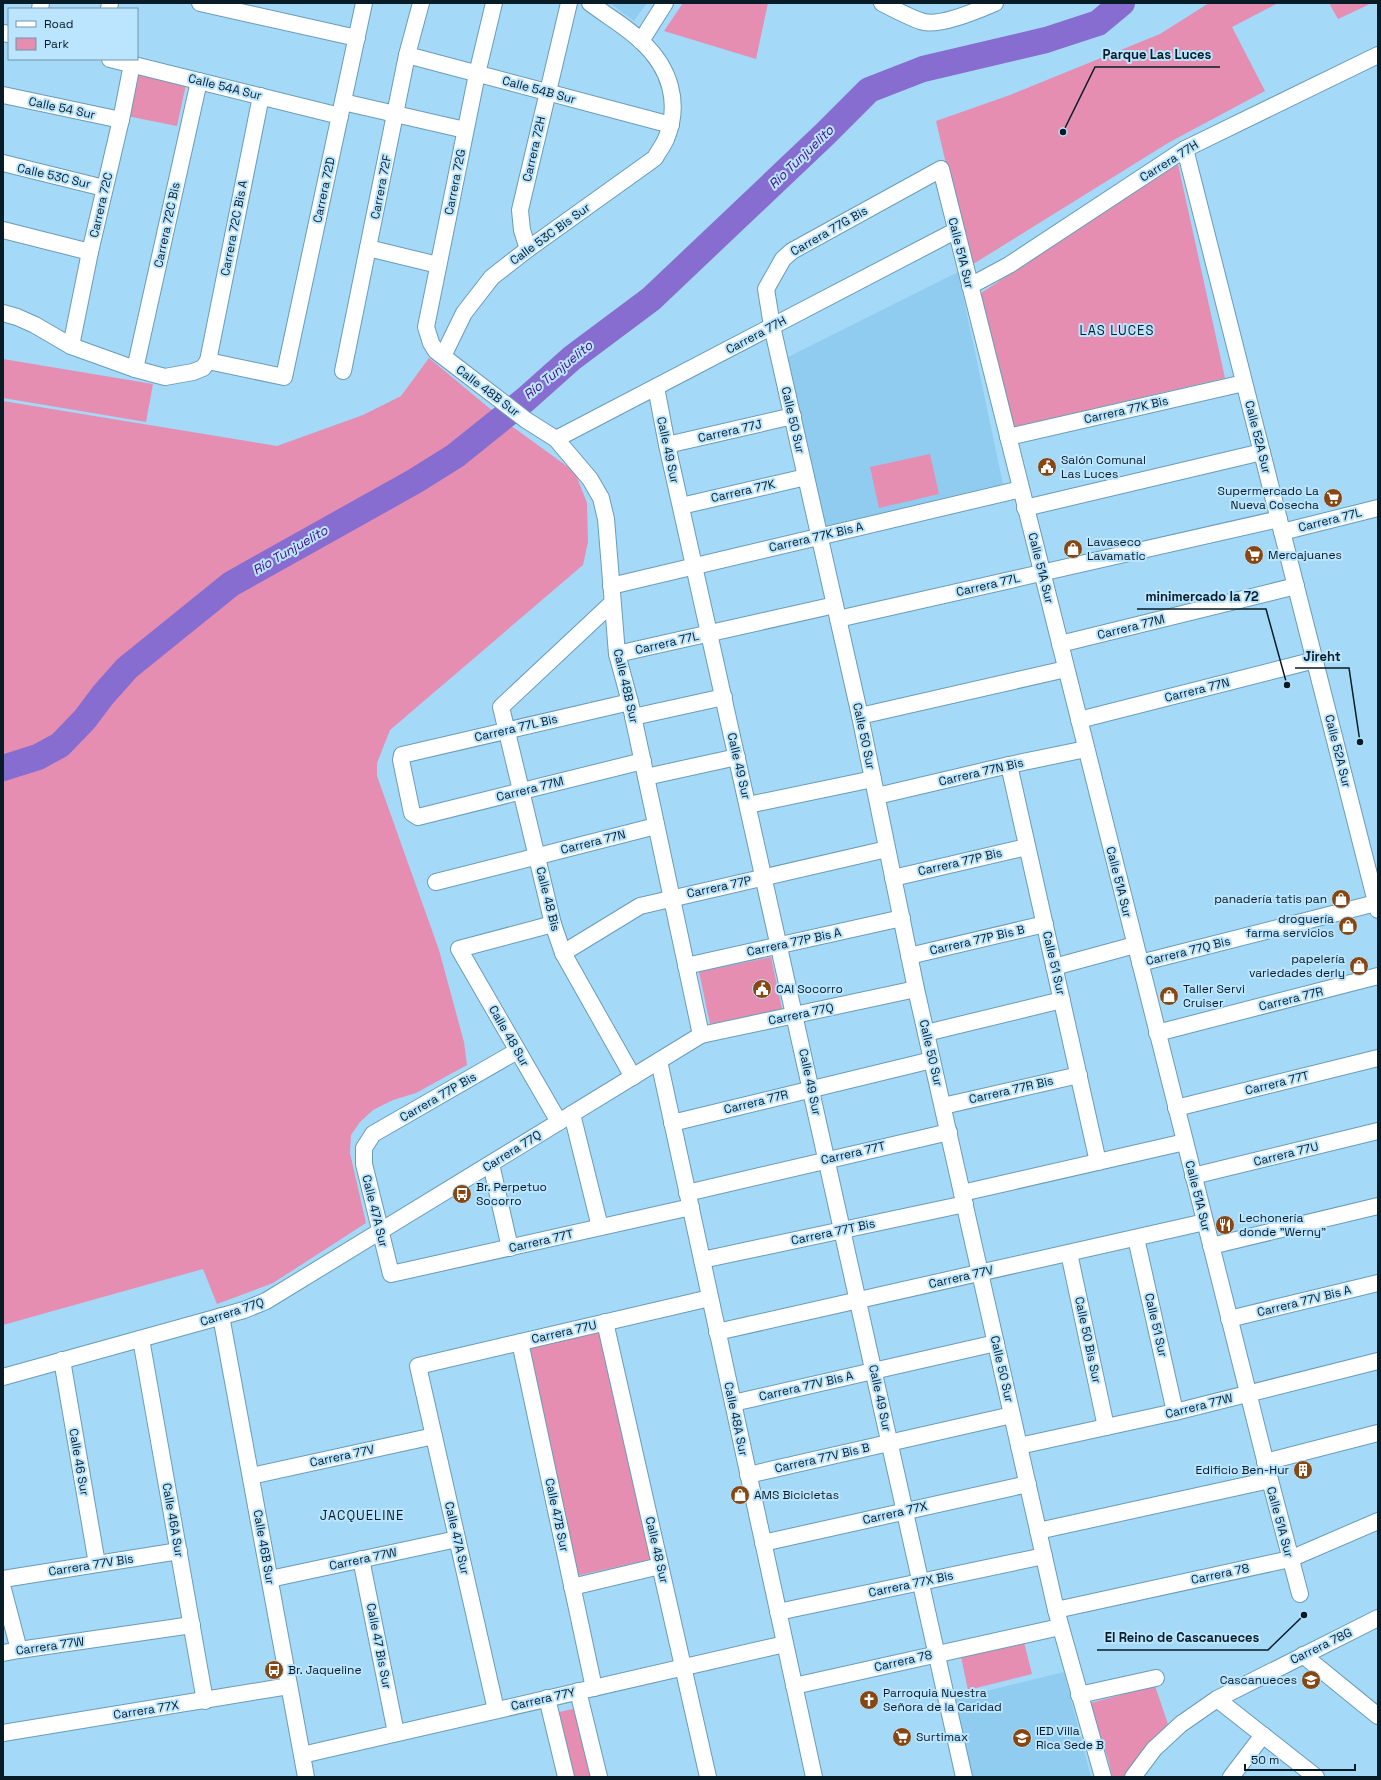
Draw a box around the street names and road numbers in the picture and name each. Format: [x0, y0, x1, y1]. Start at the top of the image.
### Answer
street label: Calle 54A Sur [187, 70, 264, 104]
street label: Calle 54B Sur [500, 72, 578, 108]
street label: Calle 54 Sur [27, 93, 97, 123]
street label: Carrera 72H [519, 115, 549, 183]
street label: Carrera 77H [1137, 137, 1201, 185]
street label: Carrera 72G [441, 148, 469, 216]
street label: Carrera 72F [367, 153, 395, 221]
street label: Carrera 72D [309, 156, 339, 224]
street label: Calle 53C Sur [16, 160, 93, 192]
street label: Carrera 72C [86, 171, 116, 239]
street label: Carrera 72C Bis A [217, 178, 251, 277]
street label: Carrera 72C Bis [150, 181, 184, 269]
street label: Calle 53C Bis Sur [507, 199, 594, 269]
street label: Carrera 77G Bis [788, 202, 870, 260]
street label: Calle 51A Sur [944, 216, 978, 291]
street label: Carrera 77H [723, 312, 789, 358]
street label: Calle 48B Sur [453, 362, 523, 421]
street label: Calle 50 Sur [778, 385, 809, 455]
street label: Carrera 77K Bis [1082, 393, 1170, 427]
street label: Calle 52A Sur [1241, 399, 1275, 476]
street label: Calle 49 Sur [653, 415, 683, 485]
street label: Carrera 77J [696, 416, 764, 446]
street label: Carrera 77K [709, 476, 777, 506]
street label: Carrera 77L [1297, 504, 1364, 536]
street label: Carrera 77K Bis A [767, 518, 865, 556]
street label: Calle 51A Sur [1024, 531, 1058, 606]
street label: Carrera 77L [955, 570, 1022, 600]
street label: Carrera 77M [1096, 611, 1166, 643]
street label: Carrera 77L [634, 628, 701, 658]
street label: Calle 48B Sur [610, 647, 642, 725]
street label: Carrera 77N [1163, 674, 1231, 706]
street label: Calle 50 Sur [849, 701, 879, 771]
street label: Carrera 77L Bis [473, 711, 559, 745]
street label: Calle 52A Sur [1321, 713, 1355, 790]
street label: Calle 49 Sur [724, 731, 755, 801]
street label: Carrera 77N Bis [937, 754, 1025, 790]
street label: Carrera 77M [495, 773, 565, 805]
street label: Carrera 77N [559, 826, 627, 858]
street label: Carrera 77P Bis [916, 845, 1004, 879]
street label: Calle 51A Sur [1102, 845, 1136, 920]
street label: Calle 48 Bis [532, 865, 564, 933]
street label: Carrera 77P [685, 872, 753, 902]
street label: Carrera 77P Bis B [928, 921, 1026, 959]
street label: Carrera 77P Bis A [745, 924, 843, 960]
street label: Calle 51 Sur [1039, 930, 1069, 997]
street label: Carrera 77Q Bis [1144, 933, 1232, 969]
street label: Carrera 77R [1257, 983, 1325, 1015]
street label: Carrera 77Q [767, 999, 835, 1029]
street label: Calle 48 Sur [485, 1003, 533, 1070]
street label: Calle 50 Sur [916, 1018, 947, 1088]
street label: Calle 49 Sur [795, 1047, 825, 1117]
street label: Carrera 77T [1243, 1067, 1311, 1099]
street label: Carrera 77P Bis [397, 1069, 479, 1125]
street label: Carrera 77R Bis [967, 1073, 1055, 1107]
street label: Carrera 77R [722, 1086, 790, 1118]
street label: Carrera 77Q [480, 1127, 544, 1175]
street label: Carrera 77T [819, 1138, 887, 1168]
street label: Carrera 77U [1252, 1138, 1320, 1170]
street label: Calle 51A Sur [1181, 1159, 1215, 1234]
street label: Calle 47A Sur [358, 1173, 392, 1249]
street label: Carrera 77T Bis [790, 1215, 876, 1249]
street label: Carrera 77T [507, 1226, 575, 1256]
street label: Carrera 77V [927, 1262, 995, 1292]
street label: Carrera 77V Bis A [1255, 1281, 1353, 1320]
street label: Calle 51 Sur [1141, 1292, 1171, 1359]
street label: Carrera 77Q [198, 1294, 266, 1330]
street label: Calle 50 Bis Sur [1071, 1295, 1105, 1385]
street label: Carrera 77U [530, 1317, 598, 1347]
street label: Calle 50 Sur [987, 1334, 1018, 1404]
street label: Calle 49 Sur [865, 1363, 895, 1433]
street label: Carrera 77V Bis A [757, 1367, 855, 1405]
street label: Calle 48A Sur [720, 1380, 752, 1458]
street label: Carrera 77W [1164, 1390, 1235, 1422]
street label: Calle 46 Sur [65, 1427, 93, 1497]
street label: Carrera 77V Bis B [773, 1439, 871, 1477]
street label: Carrera 77V [308, 1441, 376, 1471]
street label: Calle 47B Sur [541, 1477, 573, 1554]
street label: Calle 46A Sur [159, 1482, 187, 1559]
street label: Calle 51A Sur [1263, 1485, 1297, 1559]
street label: Carrera 77X [861, 1498, 929, 1528]
street label: Calle 47A Sur [441, 1500, 473, 1576]
street label: Calle 46B Sur [250, 1508, 279, 1586]
street label: Calle 48 Sur [642, 1515, 673, 1585]
street label: Carrera 77W [328, 1544, 399, 1574]
street label: Carrera 77V Bis [47, 1550, 135, 1580]
street label: Carrera 78 [1189, 1560, 1251, 1588]
street label: Carrera 77X Bis [867, 1567, 955, 1601]
street label: Calle 47 Bis Sur [363, 1602, 395, 1691]
street label: Carrera 78G [1287, 1624, 1355, 1668]
street label: Carrera 77W [15, 1633, 86, 1659]
street label: Carrera 78 [872, 1647, 934, 1675]
street label: Carrera 77Y [509, 1684, 577, 1714]
street label: Carrera 77X [112, 1697, 180, 1723]

